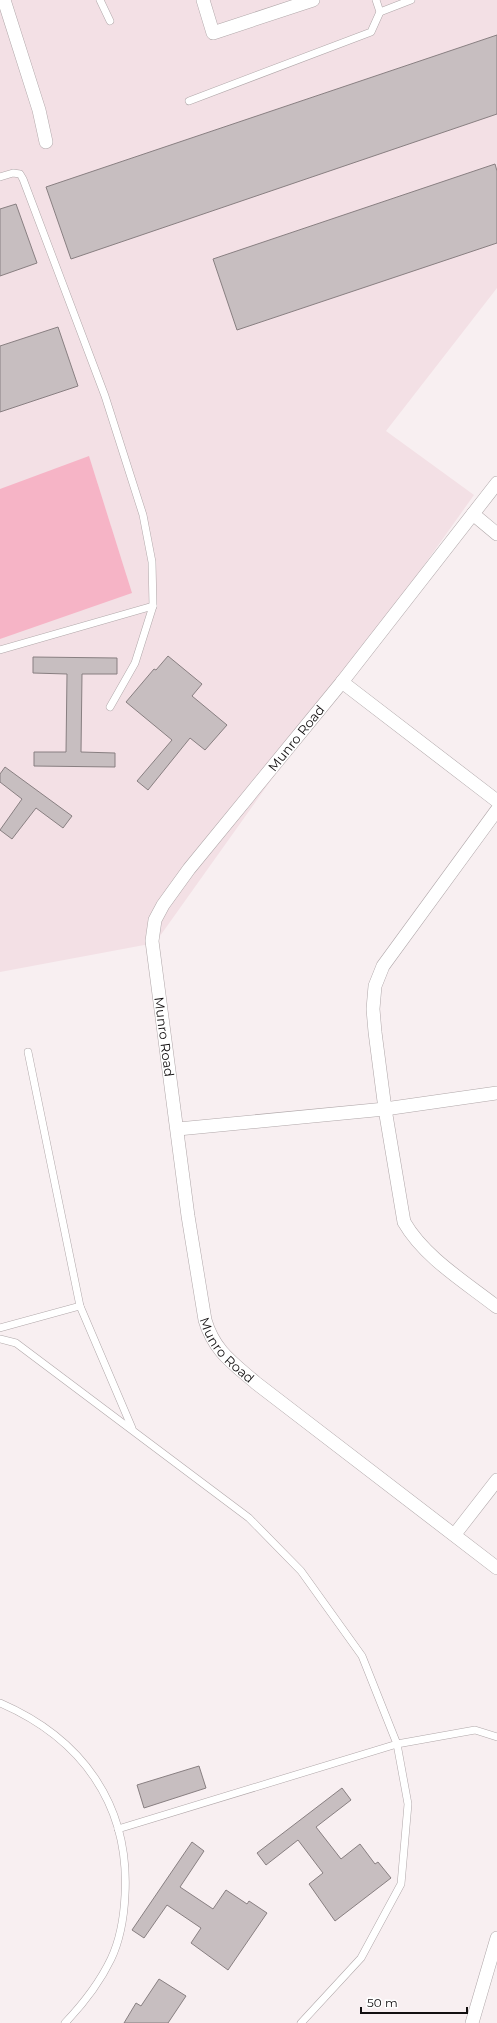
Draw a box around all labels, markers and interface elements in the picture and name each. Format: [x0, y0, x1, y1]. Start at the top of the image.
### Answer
street label: Munro Road [264, 702, 328, 774]
street label: Munro Road [151, 996, 178, 1078]
street label: Munro Road [197, 1315, 258, 1386]
scale bar [361, 1989, 467, 2015]
text: 50 m [367, 1995, 398, 2010]

